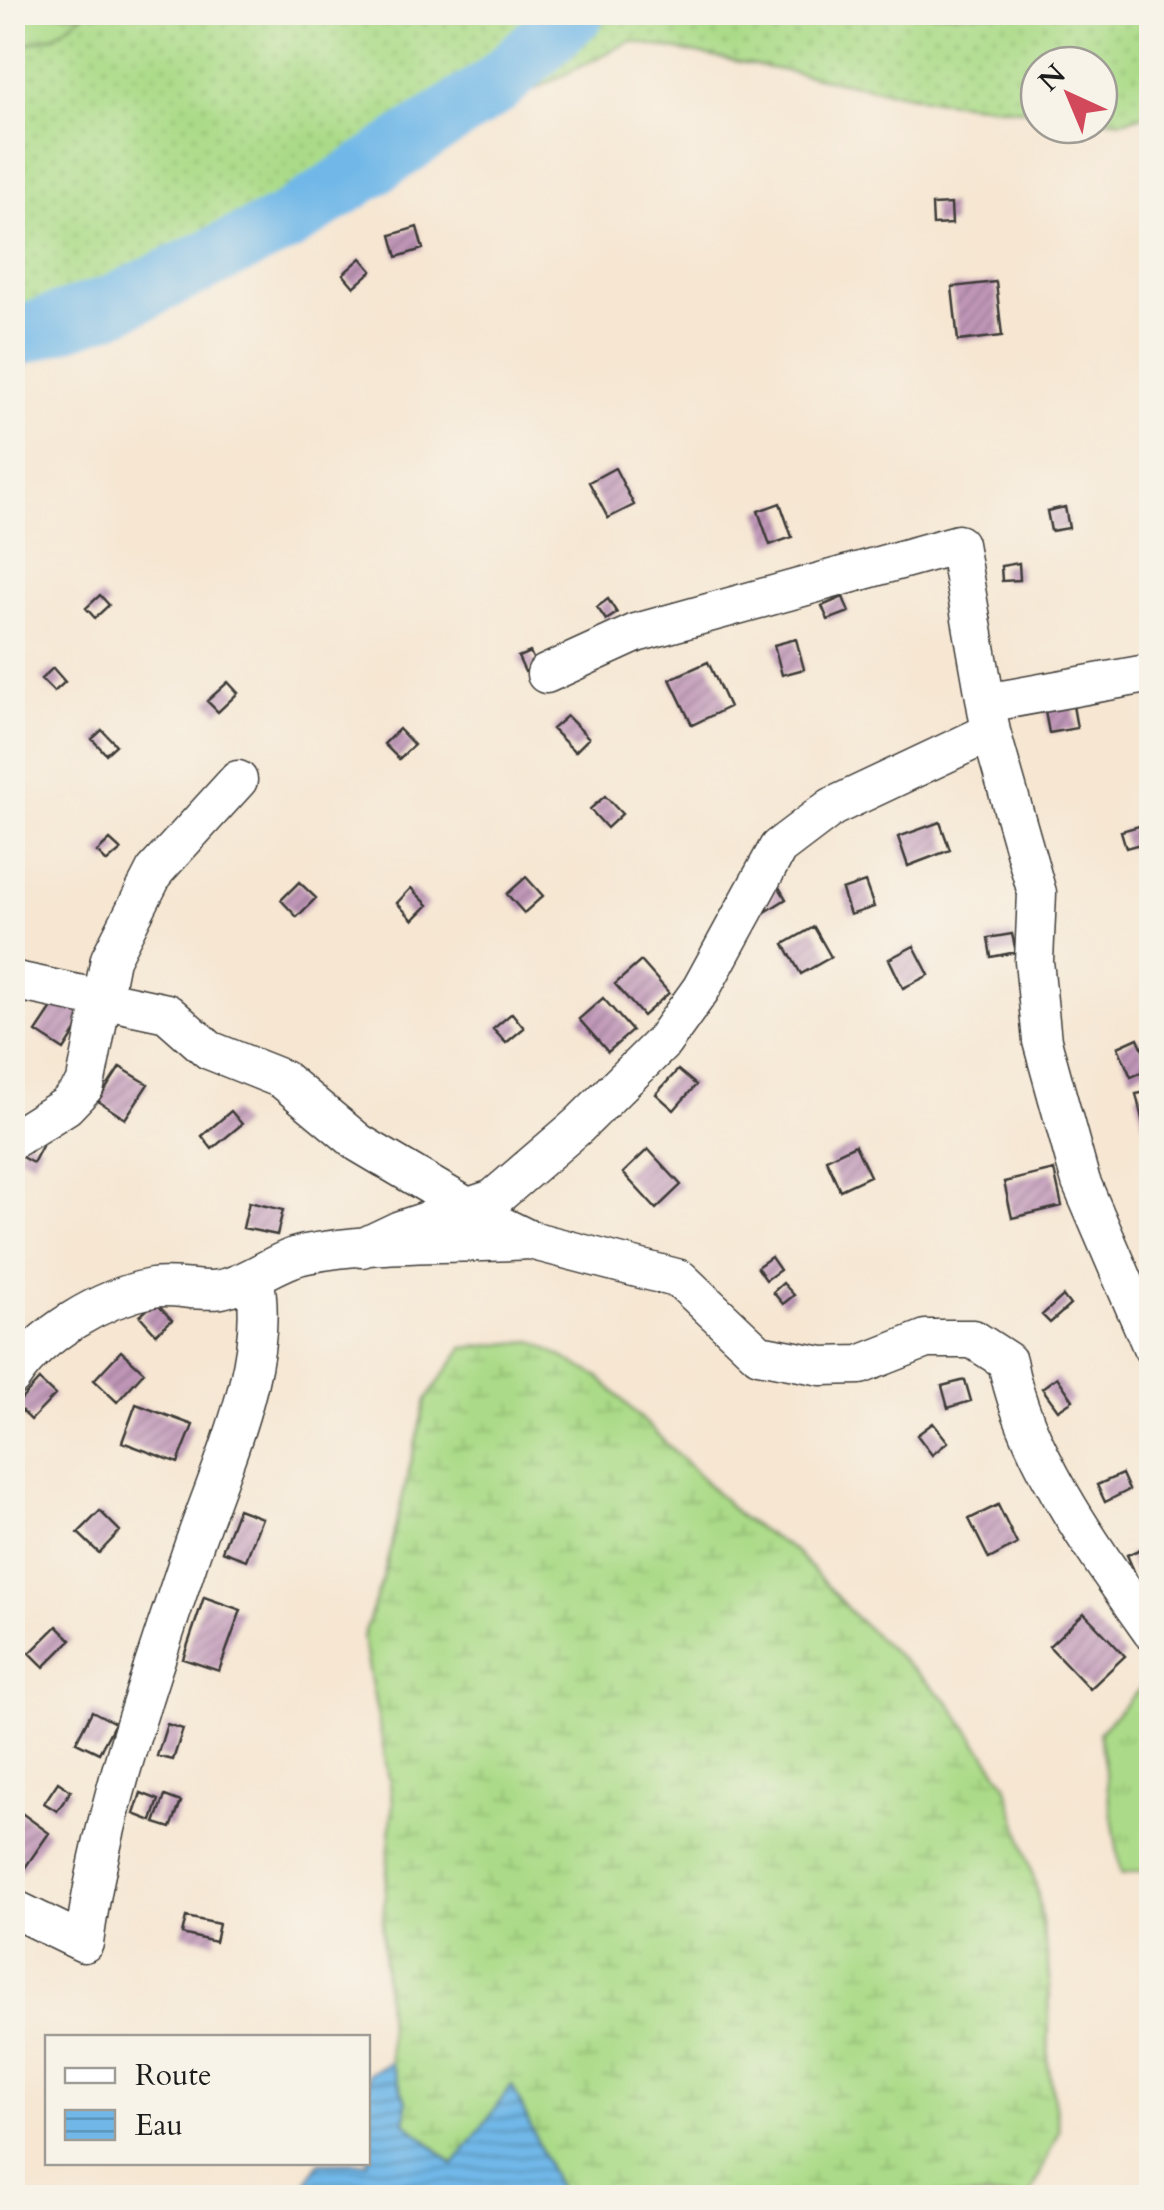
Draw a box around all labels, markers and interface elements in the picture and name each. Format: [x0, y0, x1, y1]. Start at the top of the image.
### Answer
north arrow [1019, 45, 1119, 145]
text: N [1030, 56, 1074, 100]
legend [45, 2035, 370, 2165]
text: Route [135, 2055, 212, 2096]
text: Eau [135, 2105, 183, 2146]

